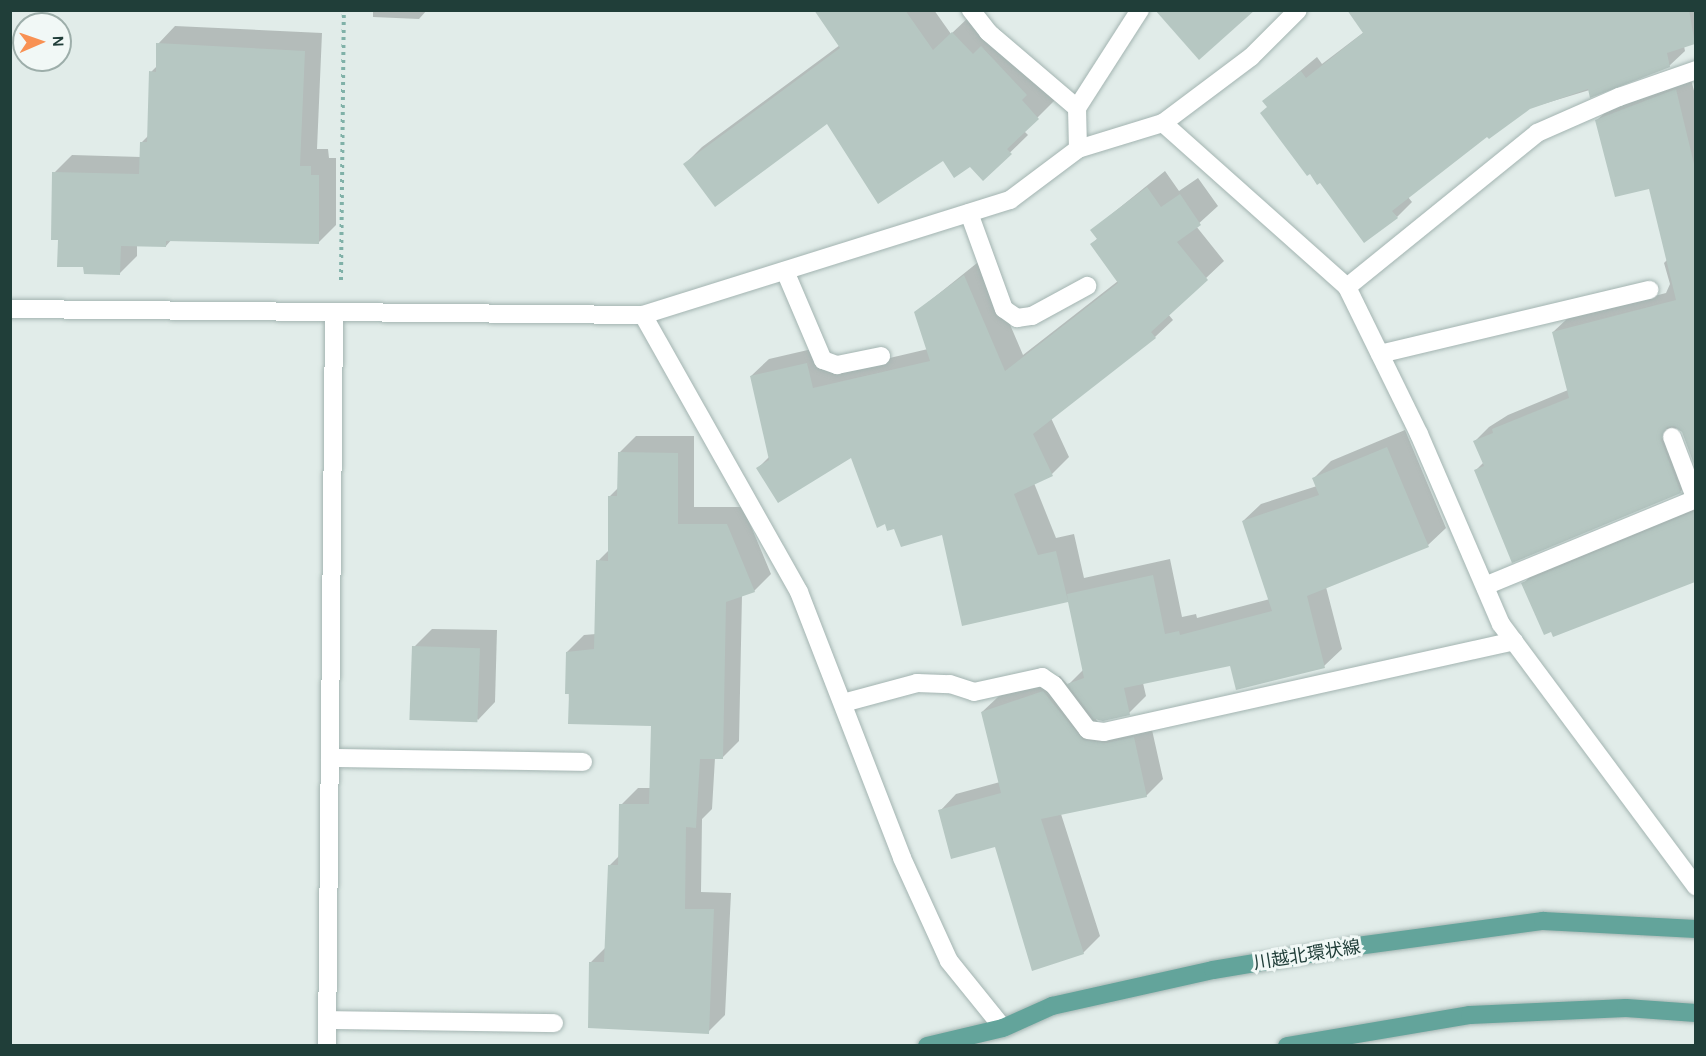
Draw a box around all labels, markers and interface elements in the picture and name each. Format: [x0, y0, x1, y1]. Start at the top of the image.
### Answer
north arrow [12, 12, 72, 72]
text: N [49, 35, 68, 47]
street label: 川越北環状線 [1252, 936, 1362, 974]

